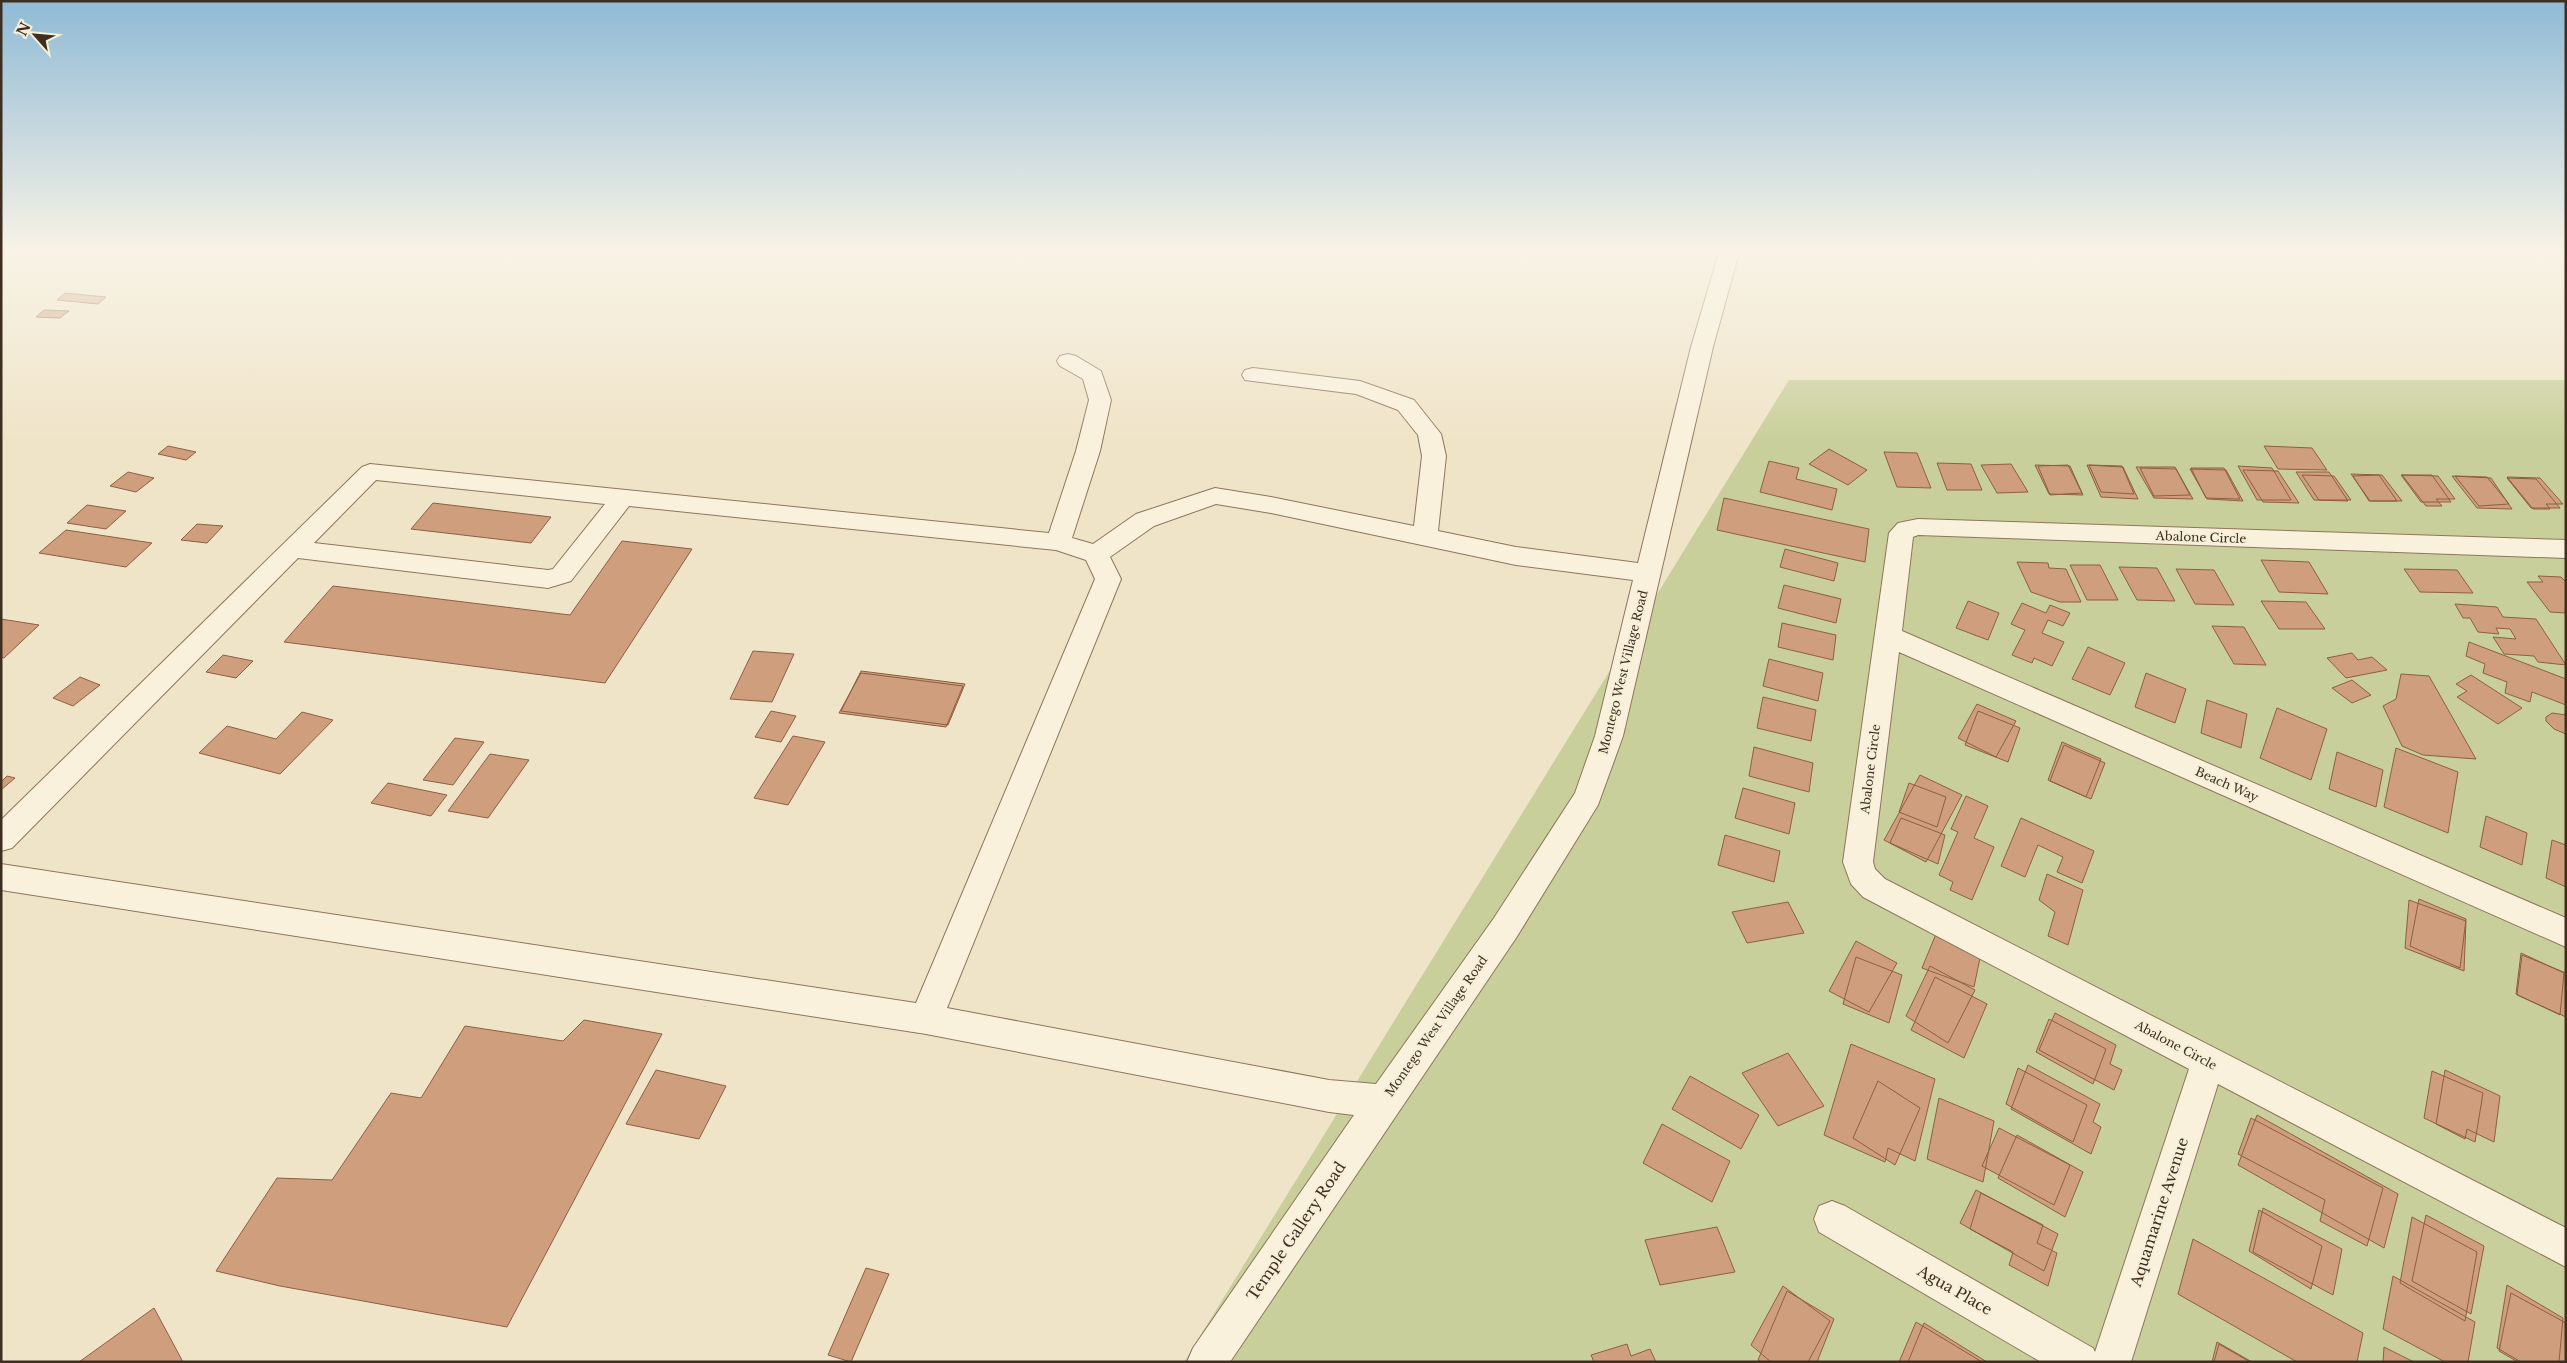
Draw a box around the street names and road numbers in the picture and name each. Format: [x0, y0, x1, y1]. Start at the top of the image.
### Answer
street label: Abalone Circle [2154, 528, 2247, 546]
street label: Montego West Village Road [1595, 588, 1651, 756]
street label: Abalone Circle [1857, 723, 1883, 816]
street label: Beach Way [2193, 763, 2261, 805]
street label: Montego West Village Road [1382, 953, 1490, 1099]
street label: Abalone Circle [2132, 1017, 2220, 1073]
street label: Aquamarine Avenue [2126, 1135, 2192, 1290]
street label: Temple Gallery Road [1242, 1158, 1350, 1304]
street label: Agua Place [1913, 1260, 1996, 1319]

